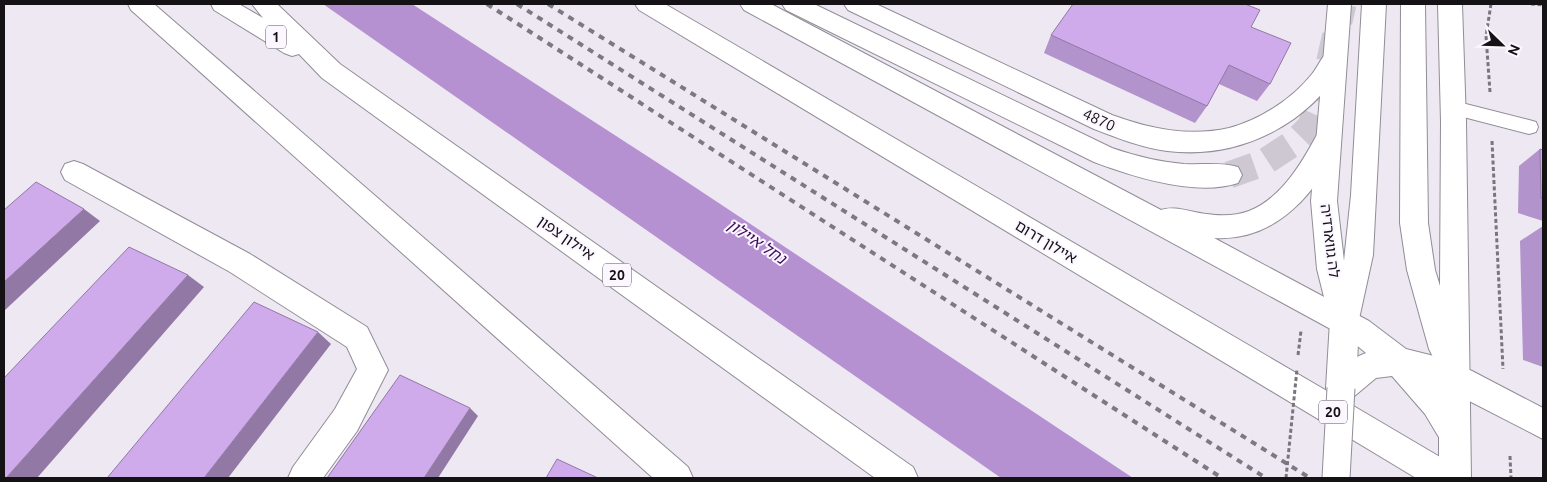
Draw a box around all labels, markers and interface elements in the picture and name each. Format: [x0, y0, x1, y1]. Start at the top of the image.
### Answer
north arrow [1477, 20, 1527, 70]
road number: 1 [266, 26, 286, 48]
text: N [1505, 42, 1523, 58]
street label: 4870 [1080, 105, 1118, 134]
street label: לה גווארדיה [1318, 203, 1343, 279]
street label: איילון צפון [535, 212, 598, 263]
water label: נחל איילון [724, 215, 790, 268]
street label: איילון דרום [1012, 217, 1080, 267]
road number: 20 [603, 264, 631, 286]
road number: 20 [1319, 401, 1347, 424]

